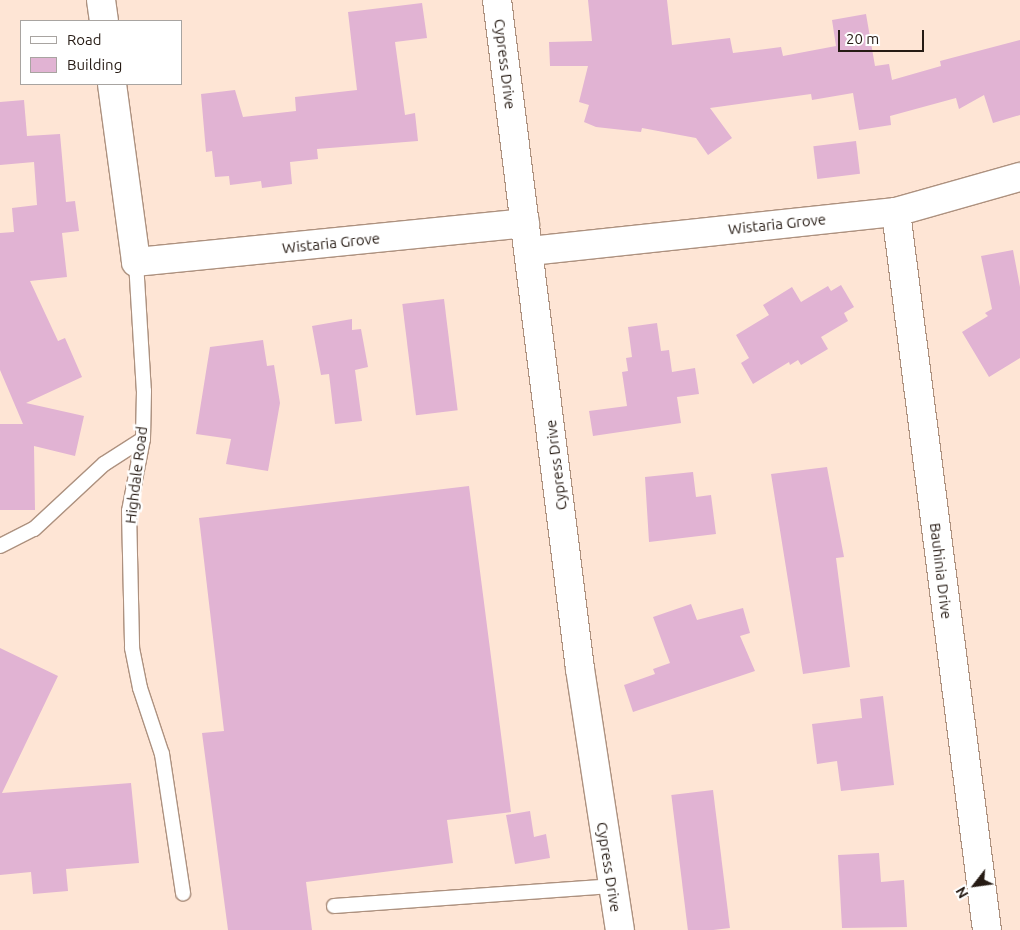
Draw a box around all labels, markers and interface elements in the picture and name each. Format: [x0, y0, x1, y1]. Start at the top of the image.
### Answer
street label: Cypress Drive [491, 18, 519, 110]
legend [20, 20, 182, 85]
scale bar [840, 20, 926, 52]
text: 20 m [846, 30, 879, 47]
text: Road [67, 31, 102, 48]
text: Building [67, 56, 122, 73]
street label: Wistaria Grove [727, 210, 827, 238]
street label: Wistaria Grove [281, 229, 381, 257]
street label: Cypress Drive [542, 419, 570, 511]
street label: Highdale Road [121, 425, 151, 525]
street label: Bauhinia Drive [926, 522, 956, 620]
street label: Cypress Drive [593, 821, 625, 913]
north arrow [950, 860, 1000, 910]
text: N [952, 884, 972, 901]

